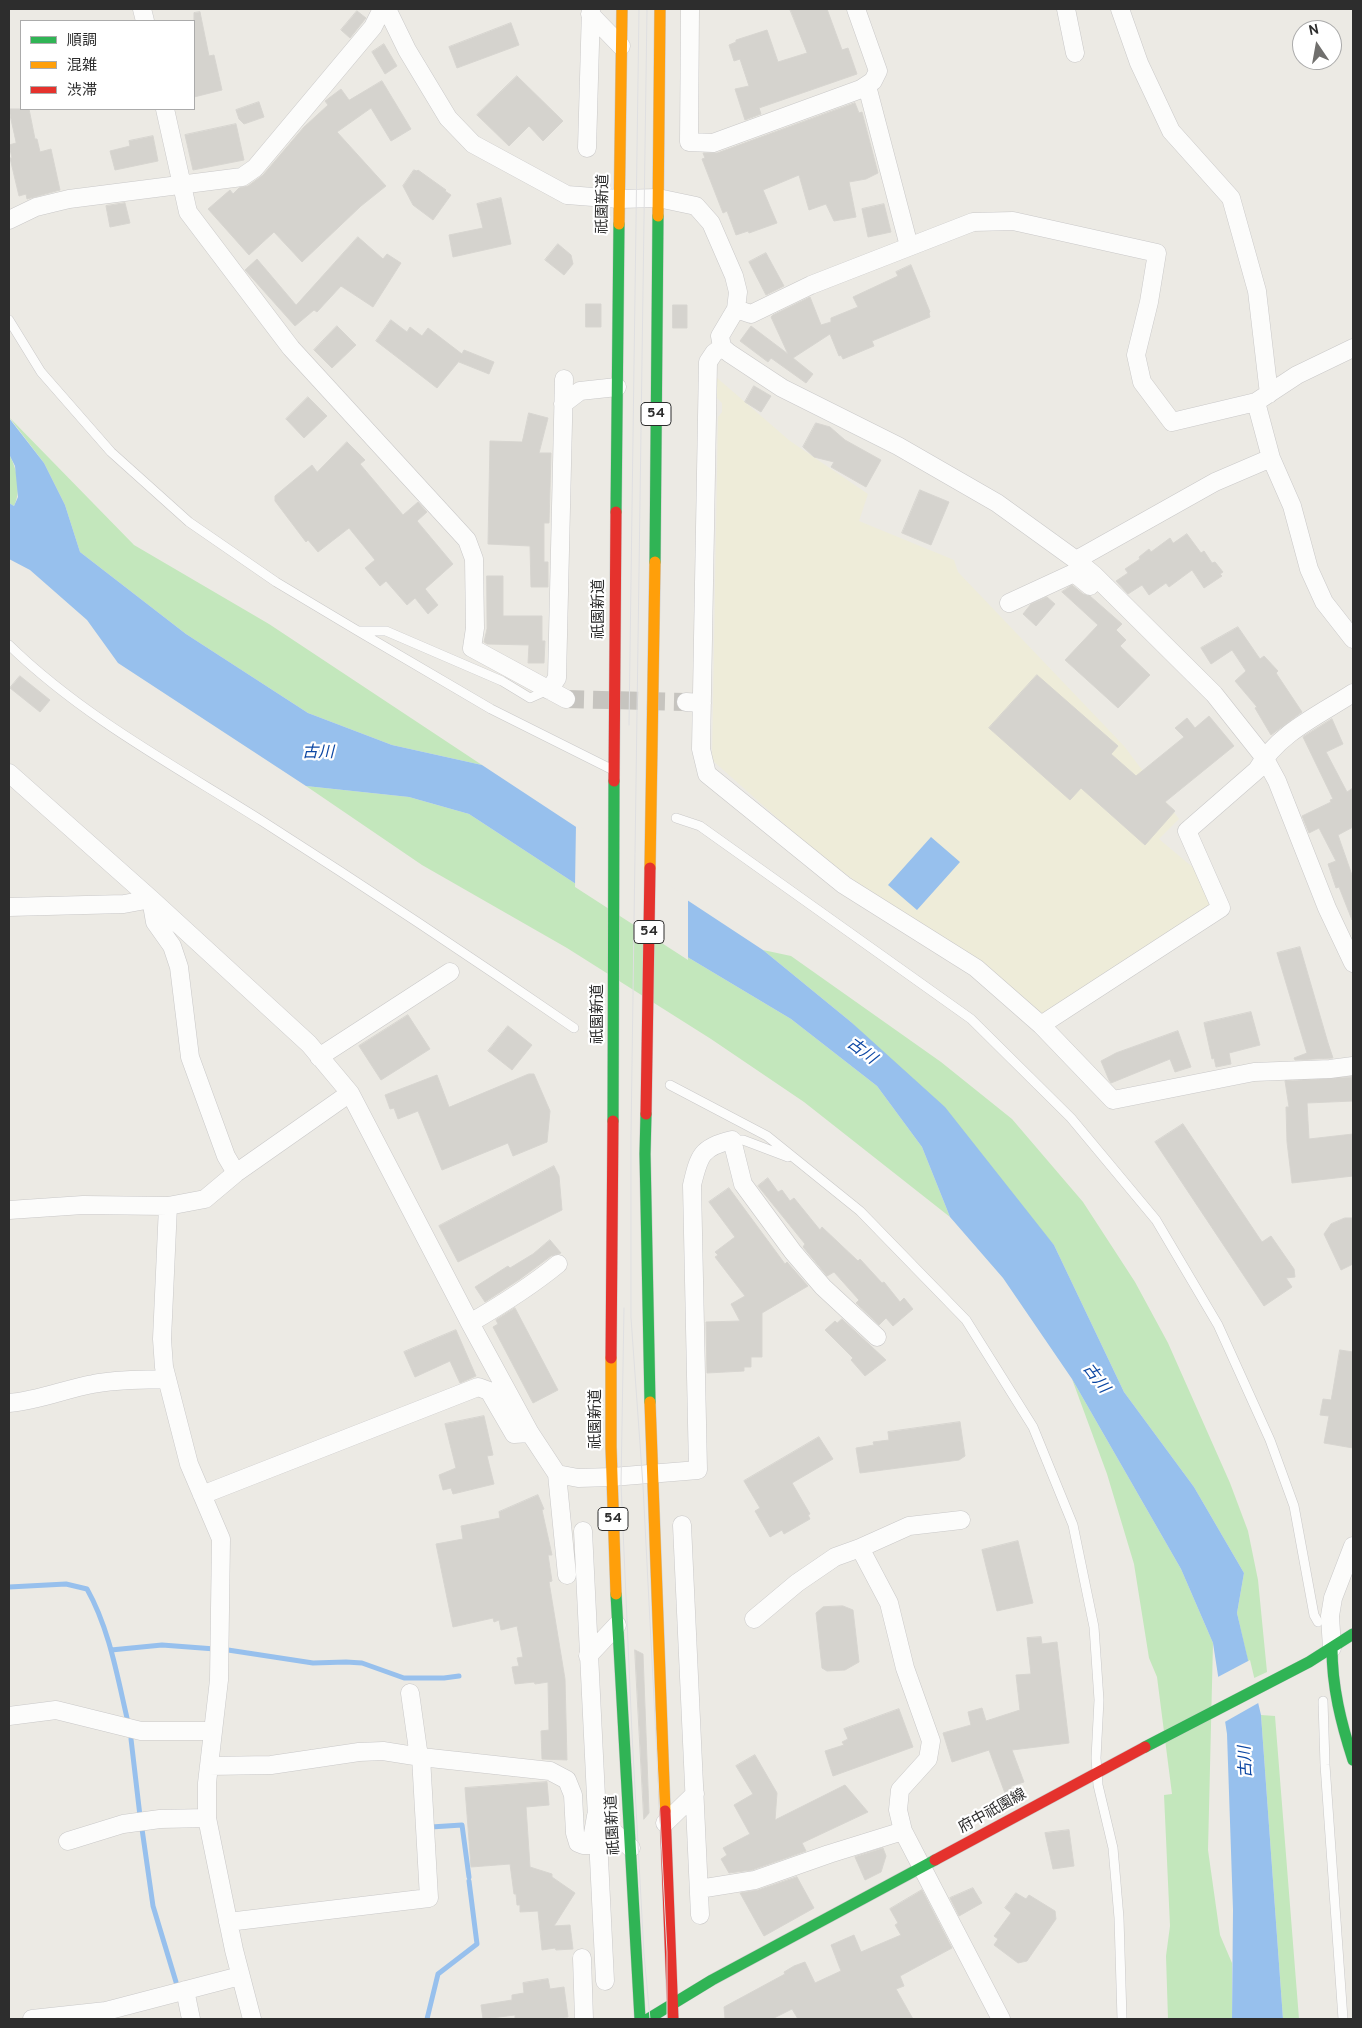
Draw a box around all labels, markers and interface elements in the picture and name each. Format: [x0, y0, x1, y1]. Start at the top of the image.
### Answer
legend [20, 20, 195, 110]
north arrow [1292, 20, 1342, 70]
text: N [1307, 21, 1321, 40]
text: 順調 [67, 32, 97, 51]
text: 混雑 [67, 57, 97, 76]
text: 渋滞 [67, 82, 97, 101]
street label: 祇園新道 [594, 174, 614, 234]
road number: 54 [641, 402, 671, 426]
street label: 祇園新道 [591, 579, 609, 639]
water label: 古川 [302, 744, 334, 764]
road number: 54 [634, 920, 664, 944]
street label: 祇園新道 [590, 984, 608, 1044]
water label: 古川 [842, 1035, 880, 1069]
water label: 古川 [1078, 1360, 1112, 1398]
street label: 祇園新道 [588, 1389, 606, 1449]
road number: 54 [598, 1508, 628, 1530]
water label: 古川 [1237, 1746, 1257, 1778]
street label: 府中祇園線 [956, 1786, 1030, 1838]
street label: 祇園新道 [603, 1795, 625, 1855]

